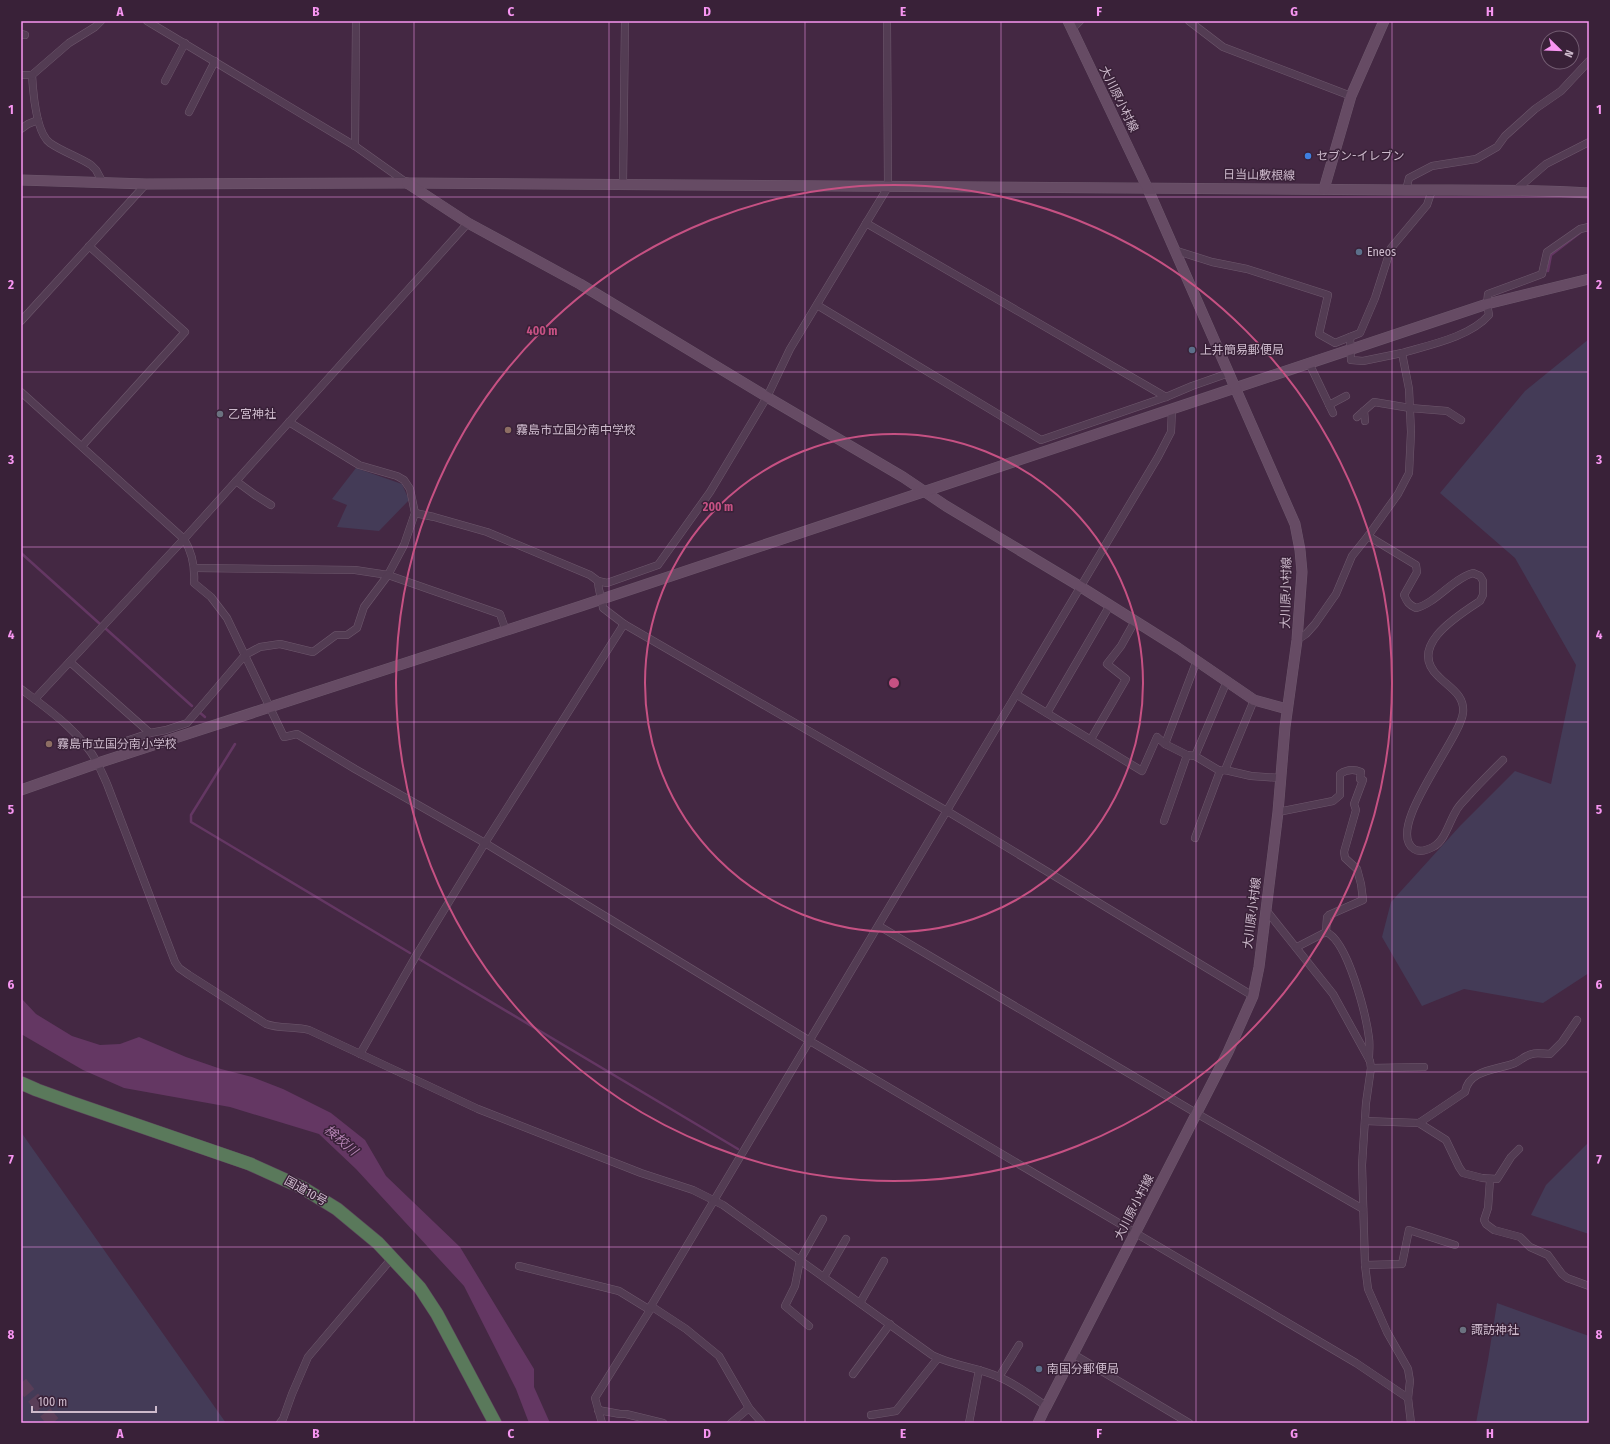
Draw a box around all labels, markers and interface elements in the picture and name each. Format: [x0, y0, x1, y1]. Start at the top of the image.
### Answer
text: A [115, 4, 124, 19]
text: B [312, 4, 320, 19]
text: C [508, 4, 515, 19]
text: D [703, 4, 711, 19]
text: E [900, 4, 906, 19]
text: F [1096, 4, 1102, 19]
text: G [1290, 4, 1298, 19]
text: H [1486, 4, 1494, 19]
north arrow [1540, 30, 1580, 70]
text: N [1561, 48, 1576, 59]
street label: 大川原小村線 [1097, 64, 1141, 134]
text: 1 [8, 102, 14, 117]
text: 1 [1596, 102, 1602, 117]
place label: セブン-イレブン [1316, 149, 1404, 163]
marker: セブン-イレブン [1303, 151, 1313, 161]
street label: 日当山敷根線 [1223, 167, 1295, 183]
place label: Eneos [1367, 245, 1396, 259]
marker: Eneos [1354, 247, 1364, 257]
text: 2 [7, 277, 14, 292]
text: 2 [1595, 277, 1602, 292]
text: 400 m [527, 324, 557, 338]
place label: 上井簡易郵便局 [1200, 343, 1284, 357]
marker: 上井簡易郵便局 [1187, 345, 1197, 355]
place label: 乙宮神社 [228, 407, 276, 421]
marker: 乙宮神社 [215, 409, 225, 419]
place label: 霧島市立国分南中学校 [516, 423, 636, 437]
marker: 霧島市立国分南中学校 [503, 425, 513, 435]
text: 3 [7, 452, 14, 467]
text: 3 [1595, 452, 1602, 467]
text: 200 m [702, 500, 733, 514]
street label: 大川原小村線 [1278, 557, 1294, 629]
text: 4 [8, 627, 15, 642]
text: 4 [1596, 627, 1603, 642]
centre of rings [887, 676, 901, 690]
place label: 霧島市立国分南小学校 [57, 737, 177, 751]
marker: 霧島市立国分南小学校 [44, 739, 54, 749]
text: 5 [8, 802, 14, 817]
text: 5 [1596, 802, 1602, 817]
street label: 大川原小村線 [1241, 876, 1263, 950]
text: 6 [8, 977, 15, 992]
text: 6 [1596, 977, 1603, 992]
water label: 検校川 [321, 1122, 362, 1160]
text: 7 [8, 1152, 14, 1167]
text: 7 [1596, 1152, 1602, 1167]
street label: 大川原小村線 [1111, 1172, 1157, 1242]
street label: 国道10号 [282, 1173, 330, 1209]
place label: 諏訪神社 [1471, 1323, 1519, 1337]
marker: 諏訪神社 [1458, 1325, 1468, 1335]
text: 8 [8, 1327, 15, 1342]
text: 8 [1596, 1327, 1603, 1342]
place label: 南国分郵便局 [1047, 1362, 1119, 1376]
marker: 南国分郵便局 [1034, 1364, 1044, 1374]
scale bar [32, 1388, 156, 1414]
text: 100 m [38, 1395, 67, 1409]
text: A [115, 1426, 124, 1441]
text: B [312, 1426, 320, 1441]
text: C [508, 1426, 515, 1441]
text: D [703, 1426, 711, 1441]
text: E [900, 1426, 906, 1441]
text: F [1096, 1426, 1102, 1441]
text: G [1290, 1426, 1298, 1441]
text: H [1486, 1426, 1494, 1441]

